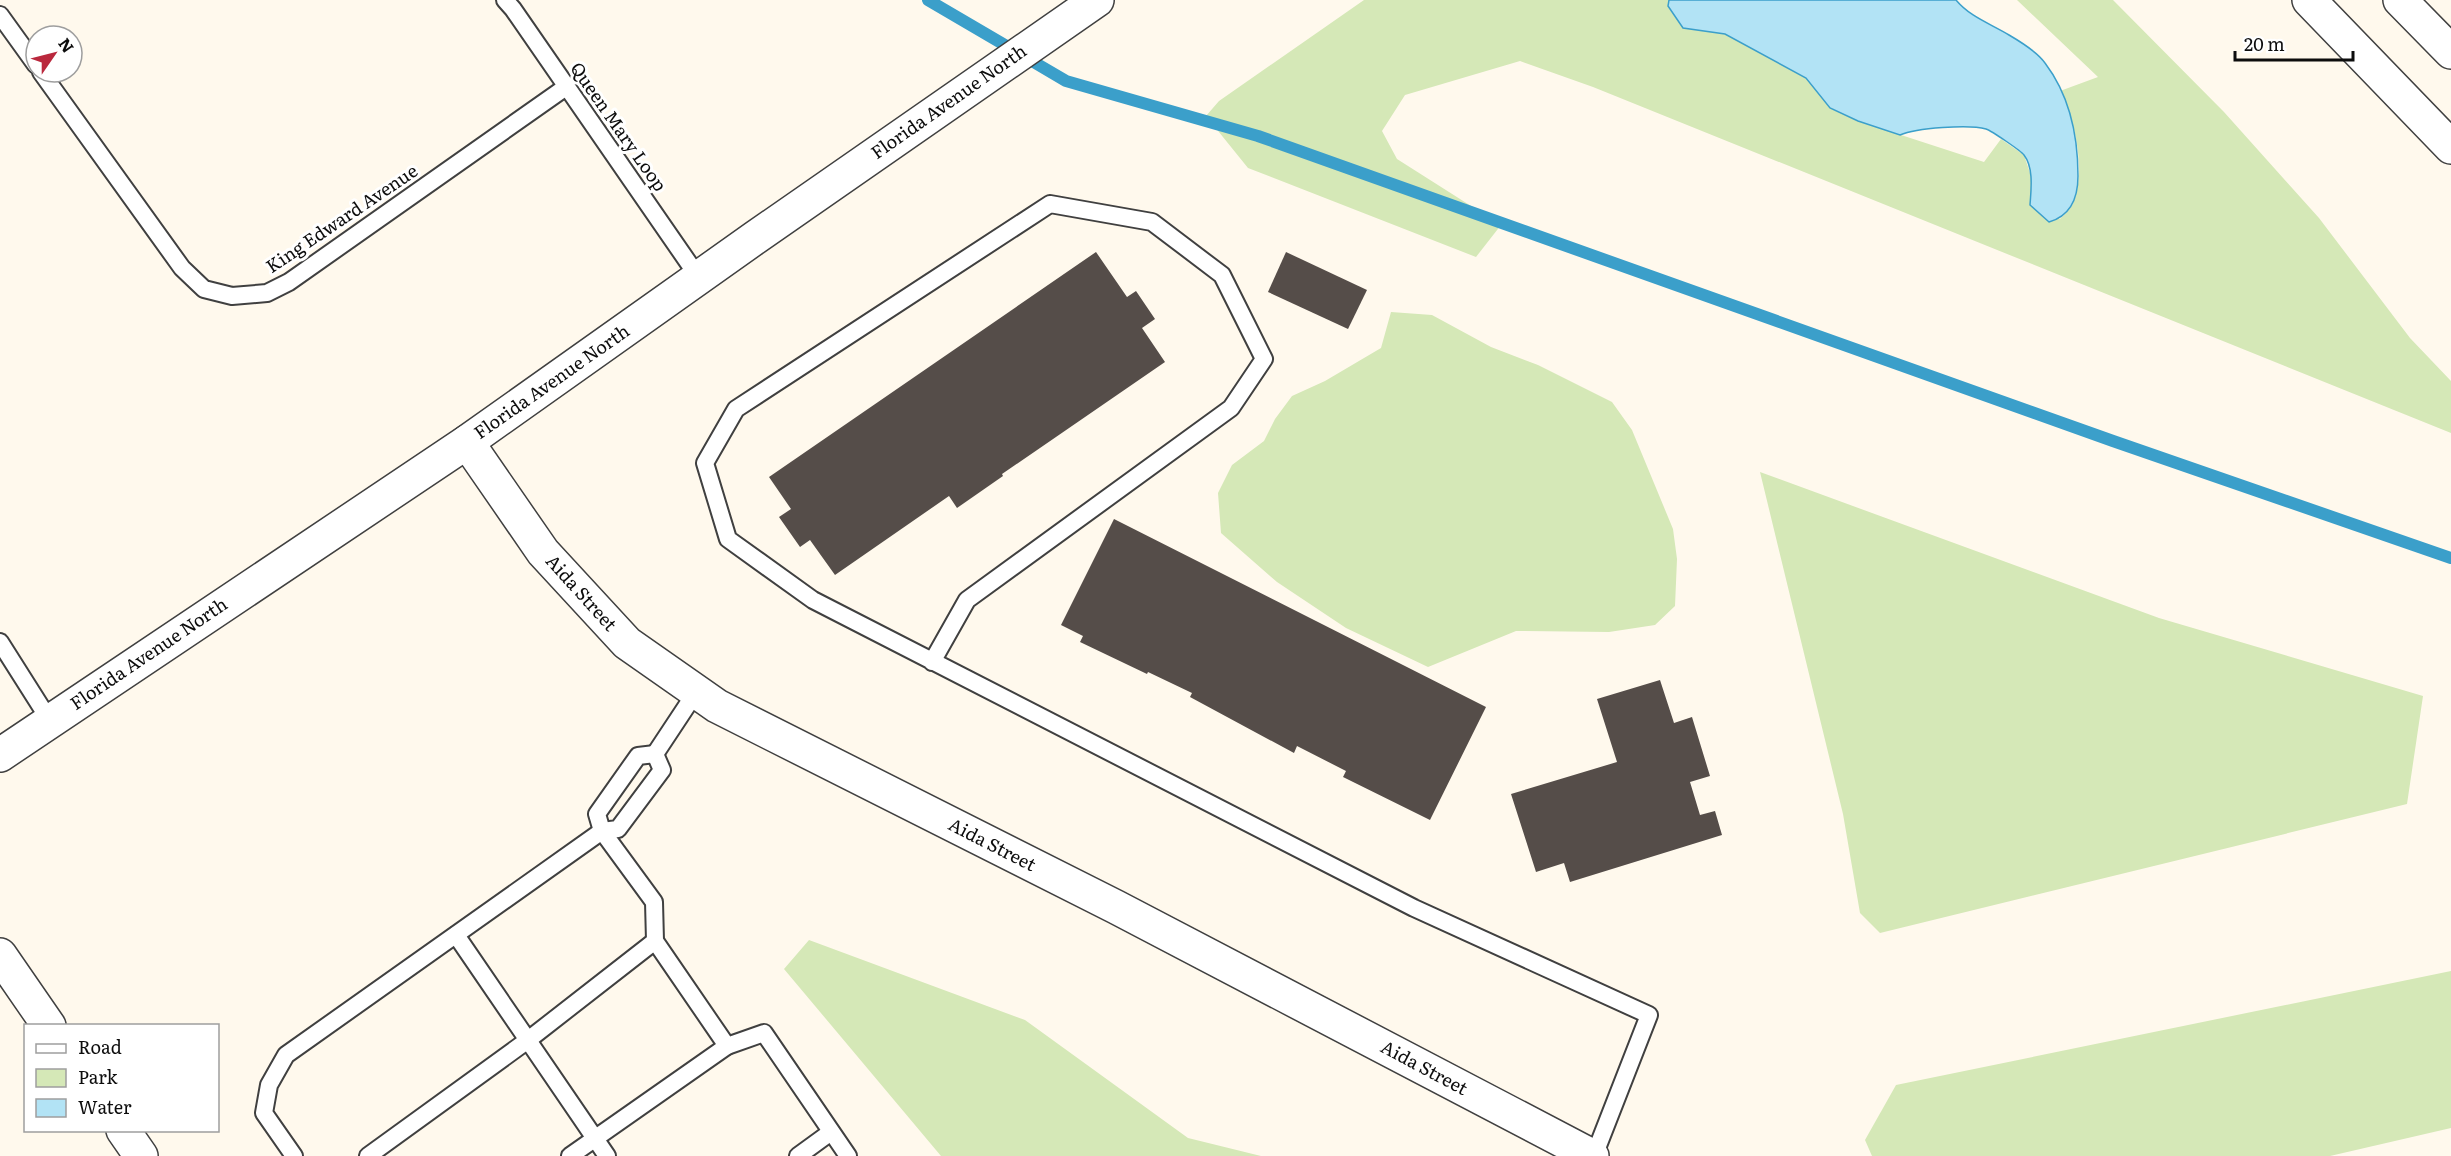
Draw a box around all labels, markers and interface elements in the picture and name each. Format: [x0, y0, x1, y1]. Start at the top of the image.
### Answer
north arrow [24, 24, 84, 84]
scale bar [2235, 24, 2354, 62]
text: 20 m [2244, 30, 2285, 57]
text: N [53, 32, 81, 57]
street label: Florida Avenue North [865, 37, 1032, 165]
street label: Queen Mary Loop [564, 56, 674, 196]
street label: King Edward Avenue [260, 157, 423, 279]
street label: Florida Avenue North [468, 317, 635, 445]
street label: Aida Street [540, 548, 624, 637]
street label: Florida Avenue North [64, 590, 232, 716]
street label: Aida Street [944, 810, 1042, 878]
legend [24, 1024, 219, 1132]
street label: Aida Street [1376, 1032, 1474, 1101]
text: Road [78, 1033, 122, 1060]
text: Park [78, 1063, 119, 1090]
text: Water [78, 1093, 132, 1120]

